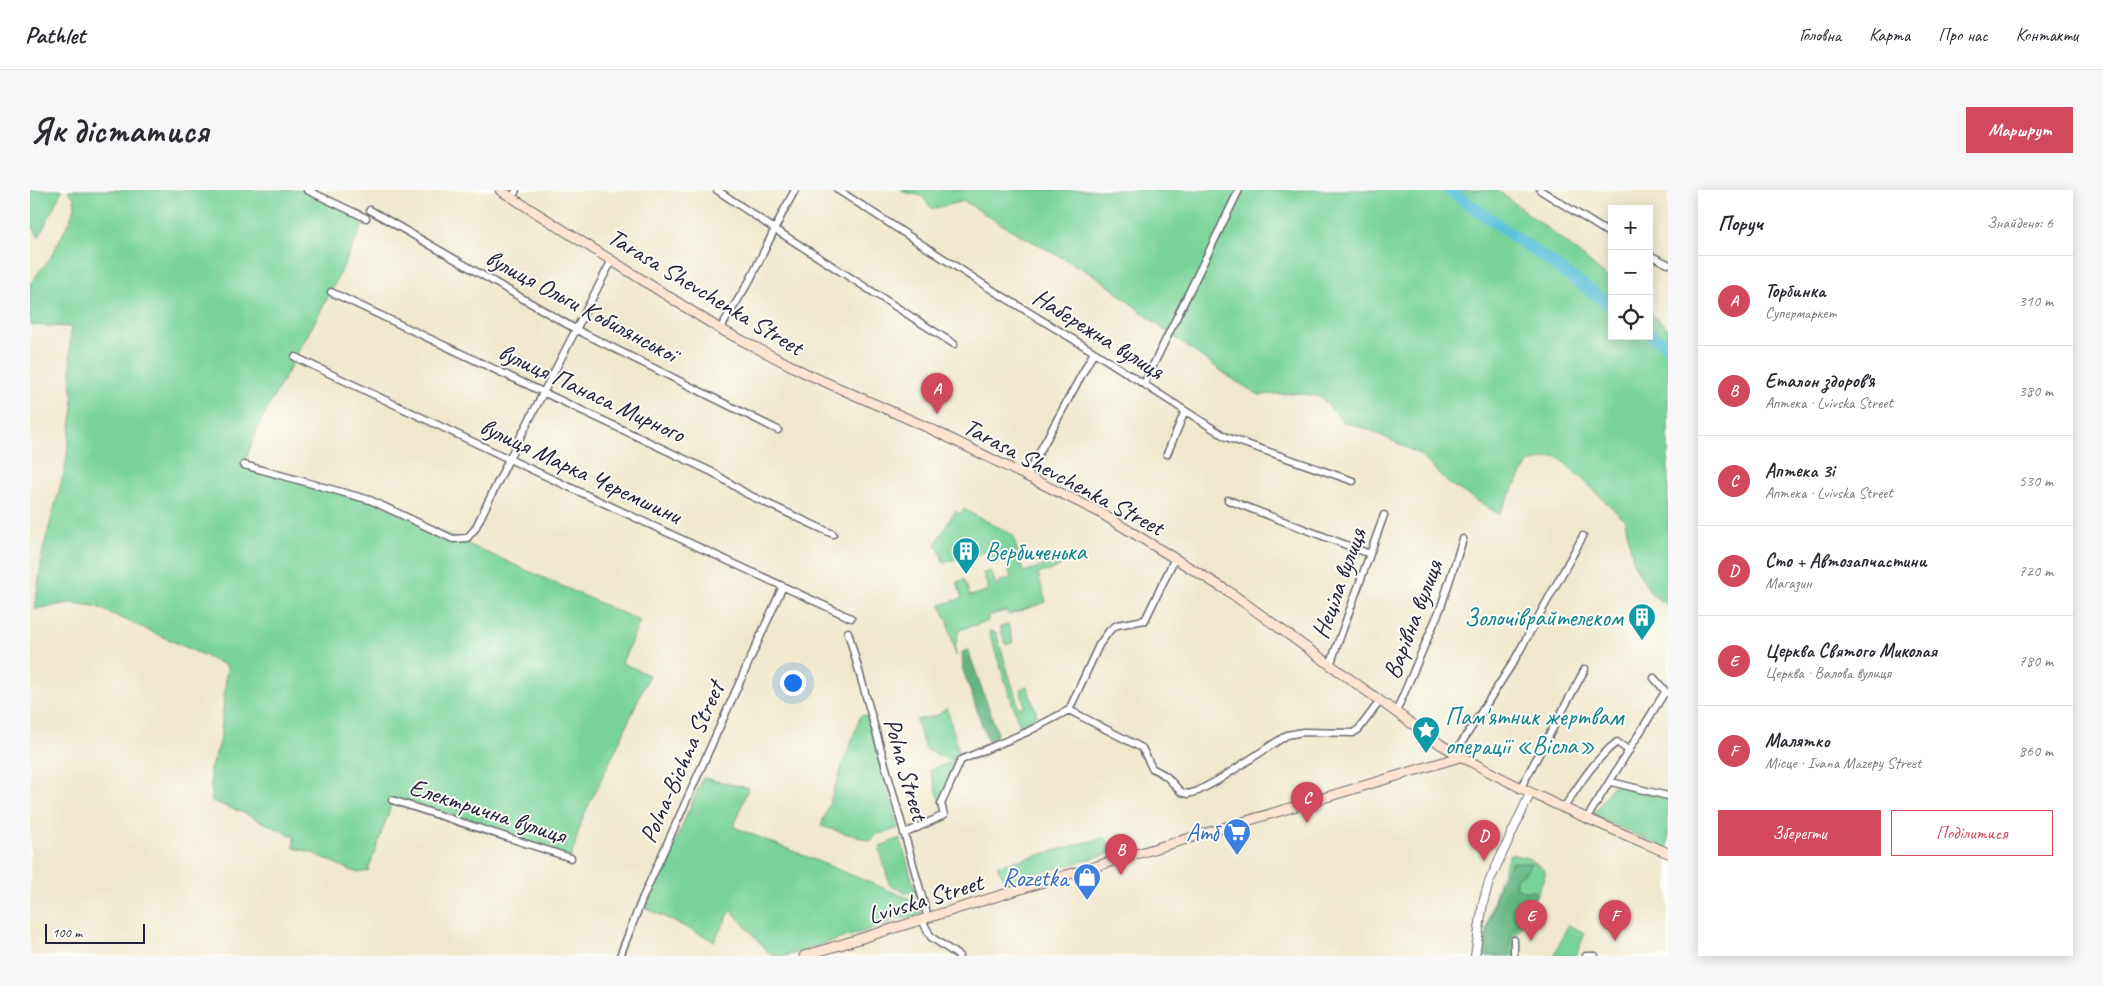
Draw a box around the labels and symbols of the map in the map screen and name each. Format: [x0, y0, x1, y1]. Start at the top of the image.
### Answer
street label: Tarasa Shevchenka Street [602, 221, 812, 364]
street label: вулиця Ольги Кобилянської [480, 242, 687, 372]
street label: Набережна вулиця [1027, 281, 1171, 387]
street label: вулиця Панаса Мирного [493, 336, 691, 451]
pin: A [921, 373, 953, 414]
street label: вулиця Марка Черемшини [475, 410, 688, 532]
street label: Tarasa Shevchenka Street [958, 410, 1172, 545]
street label: Неціла вулиця [1304, 523, 1374, 643]
building icon: Вербиченька [951, 536, 981, 575]
place label: Вербиченька [985, 536, 1089, 568]
street label: Варівна вулиця [1376, 554, 1451, 683]
place label: Золочіврайтелеком [1464, 602, 1624, 634]
building icon: Золочіврайтелеком [1627, 602, 1657, 641]
your location [780, 670, 806, 696]
street label: Polna-Bichna Street [632, 673, 733, 848]
place label: Пам'ятник жертвам операції «Вісла» [1445, 701, 1626, 762]
street label: Polna Street [876, 714, 937, 827]
place icon: Пам'ятник жертвам операції «Вісла» [1411, 715, 1441, 754]
street label: Електрична вулиця [405, 771, 572, 852]
pin: C [1291, 782, 1323, 823]
place label: Атб [1186, 817, 1222, 849]
supermarket icon: Атб [1222, 817, 1252, 856]
pin: D [1468, 820, 1500, 861]
pin: B [1105, 834, 1137, 875]
place label: Rozetka [1002, 862, 1071, 894]
shop icon: Rozetka [1072, 862, 1102, 901]
street label: Lvivska Street [864, 866, 989, 932]
pin: E [1515, 900, 1547, 941]
pin: F [1599, 900, 1631, 941]
scale bar [45, 921, 145, 944]

